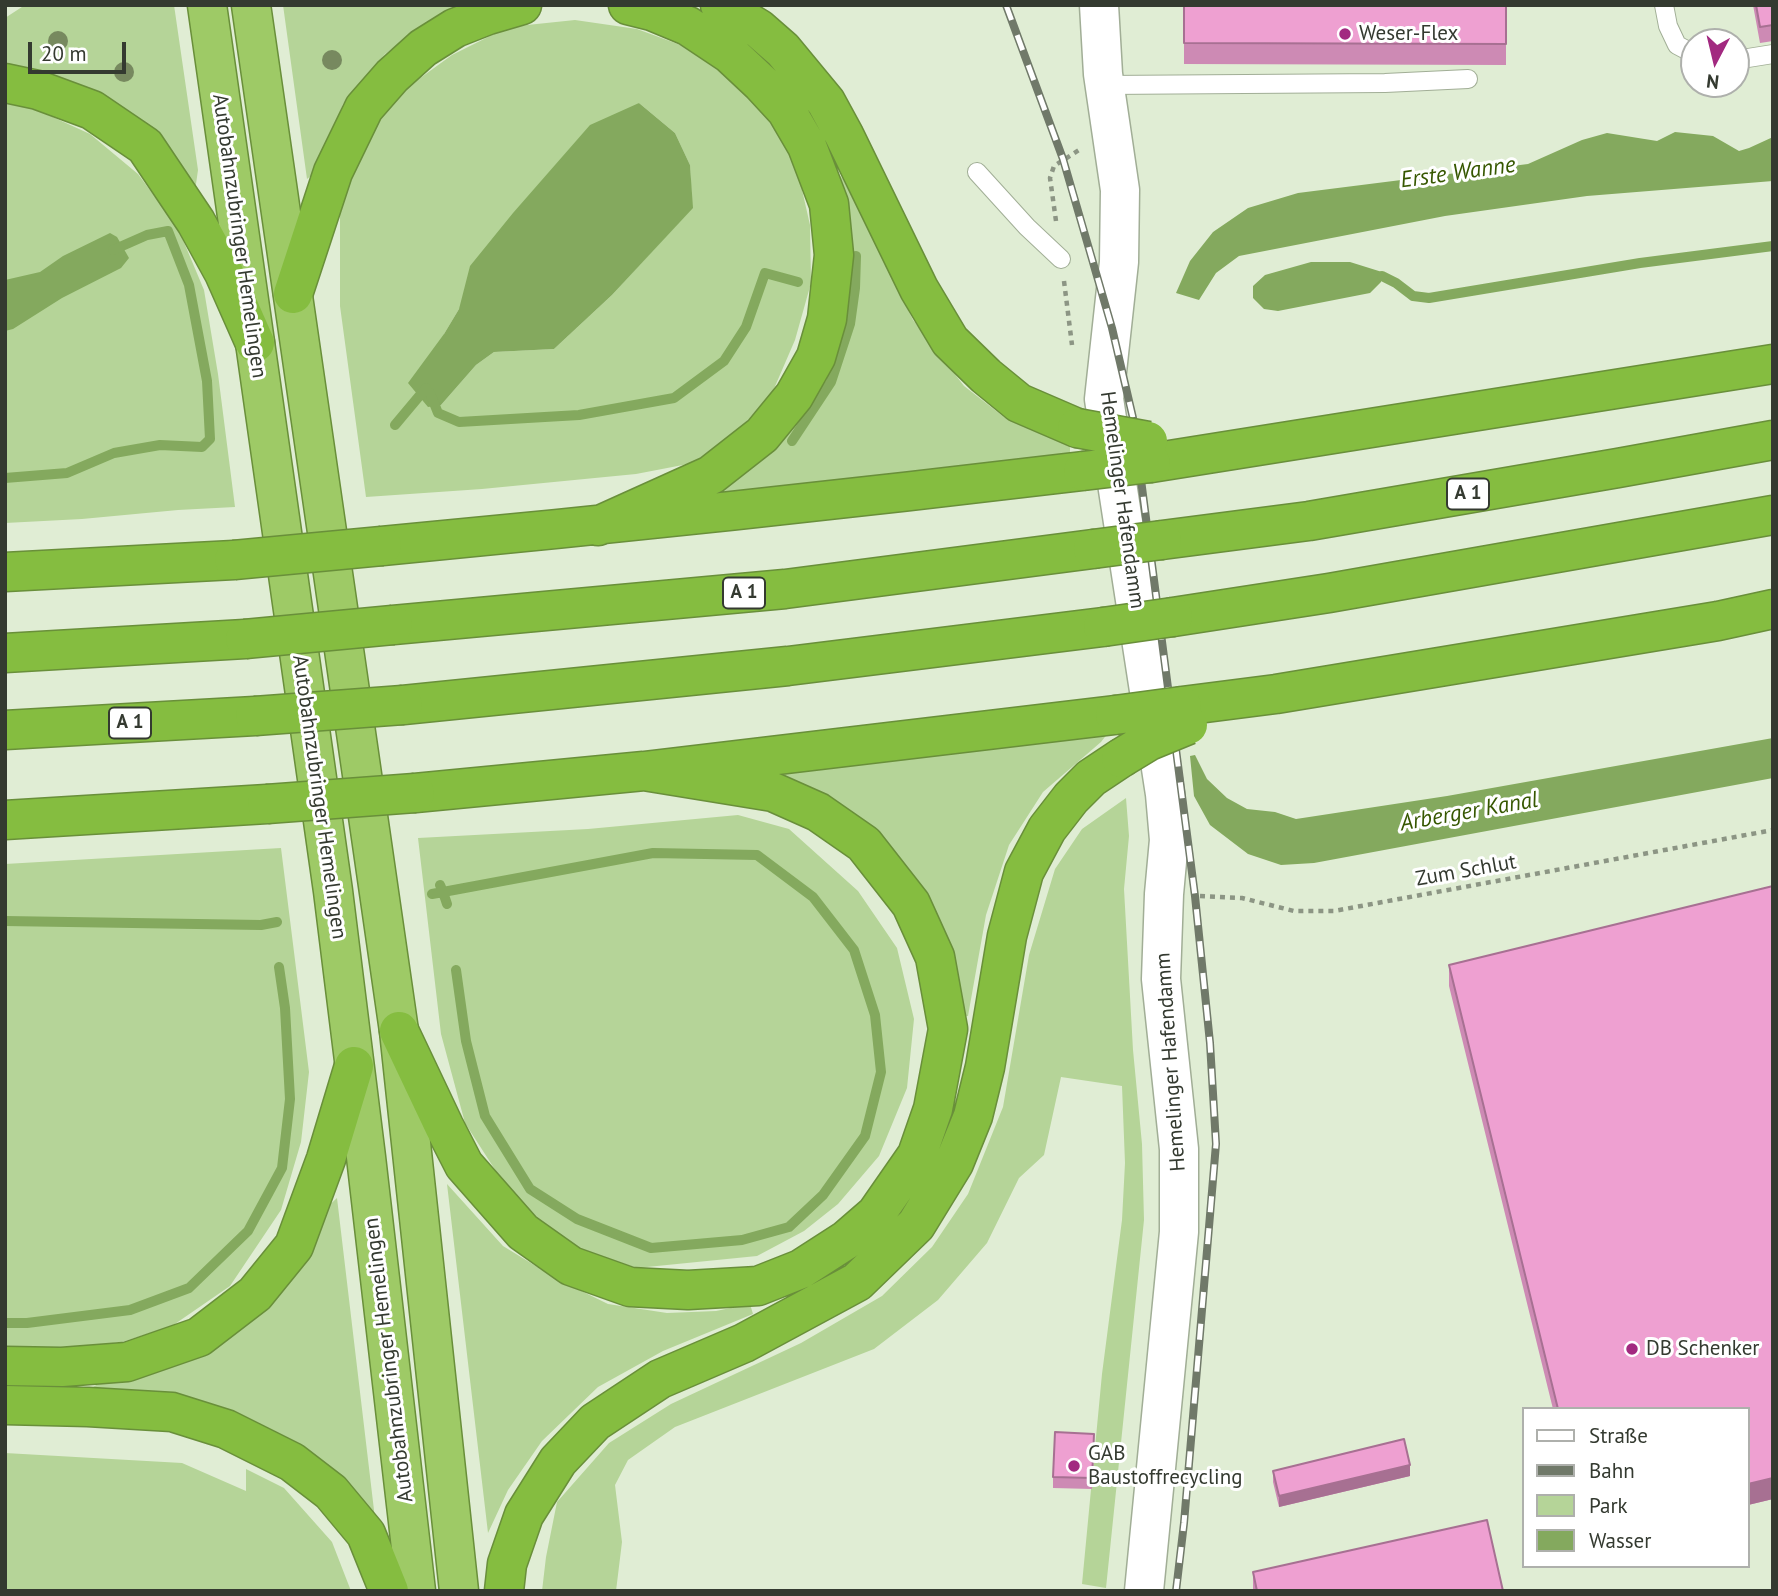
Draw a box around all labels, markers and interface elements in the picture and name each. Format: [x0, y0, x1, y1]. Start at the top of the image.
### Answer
place label: Weser-Flex [1359, 21, 1458, 47]
marker: Weser-Flex [1337, 26, 1353, 42]
scale bar [32, 28, 130, 72]
north arrow [1680, 28, 1750, 98]
text: 20 m [41, 40, 87, 67]
text: N [1705, 69, 1720, 95]
street label: Autobahnzubringer Hemelingen [207, 92, 271, 380]
water label: Erste Wanne [1399, 151, 1517, 195]
street label: Hemelinger Hafendamm [1094, 390, 1150, 610]
road number: A 1 [1447, 478, 1489, 509]
road number: A 1 [723, 578, 765, 608]
street label: Autobahnzubringer Hemelingen [287, 653, 351, 941]
road number: A 1 [109, 708, 151, 738]
water label: Arberger Kanal [1398, 786, 1540, 838]
street label: Zum Schlut [1414, 850, 1518, 892]
street label: Hemelinger Hafendamm [1151, 952, 1191, 1172]
street label: Autobahnzubringer Hemelingen [359, 1216, 419, 1504]
place label: DB Schenker [1646, 1336, 1759, 1362]
marker: DB Schenker [1624, 1341, 1640, 1357]
legend [1522, 1407, 1750, 1568]
text: Straße [1589, 1422, 1648, 1449]
place label: GAB Baustoffrecycling [1088, 1441, 1242, 1491]
text: Bahn [1589, 1457, 1635, 1484]
marker: GAB Baustoffrecycling [1066, 1458, 1082, 1474]
text: Park [1589, 1492, 1628, 1519]
text: Wasser [1589, 1527, 1651, 1554]

